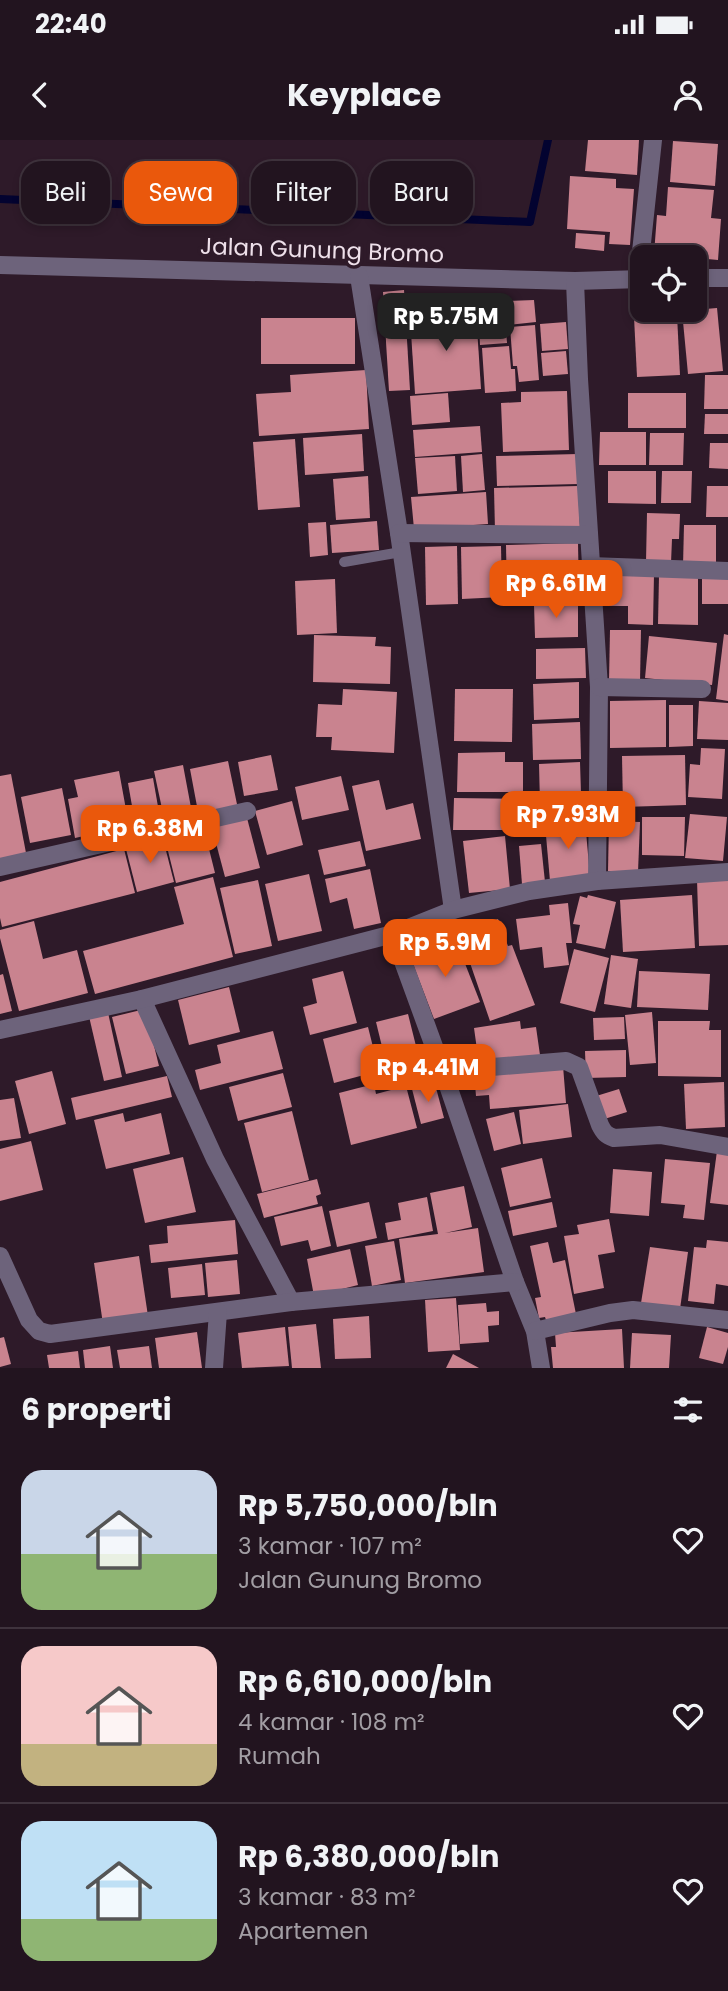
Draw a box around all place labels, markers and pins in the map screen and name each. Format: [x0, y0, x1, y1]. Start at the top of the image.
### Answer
pin: Rp 5.75M [374, 294, 518, 353]
pin: Rp 6.61M [484, 560, 628, 620]
pin: Rp 7.93M [496, 792, 640, 851]
pin: Rp 6.38M [78, 806, 222, 865]
pin: Rp 5.9M [380, 920, 510, 979]
pin: Rp 4.41M [356, 1044, 500, 1104]

